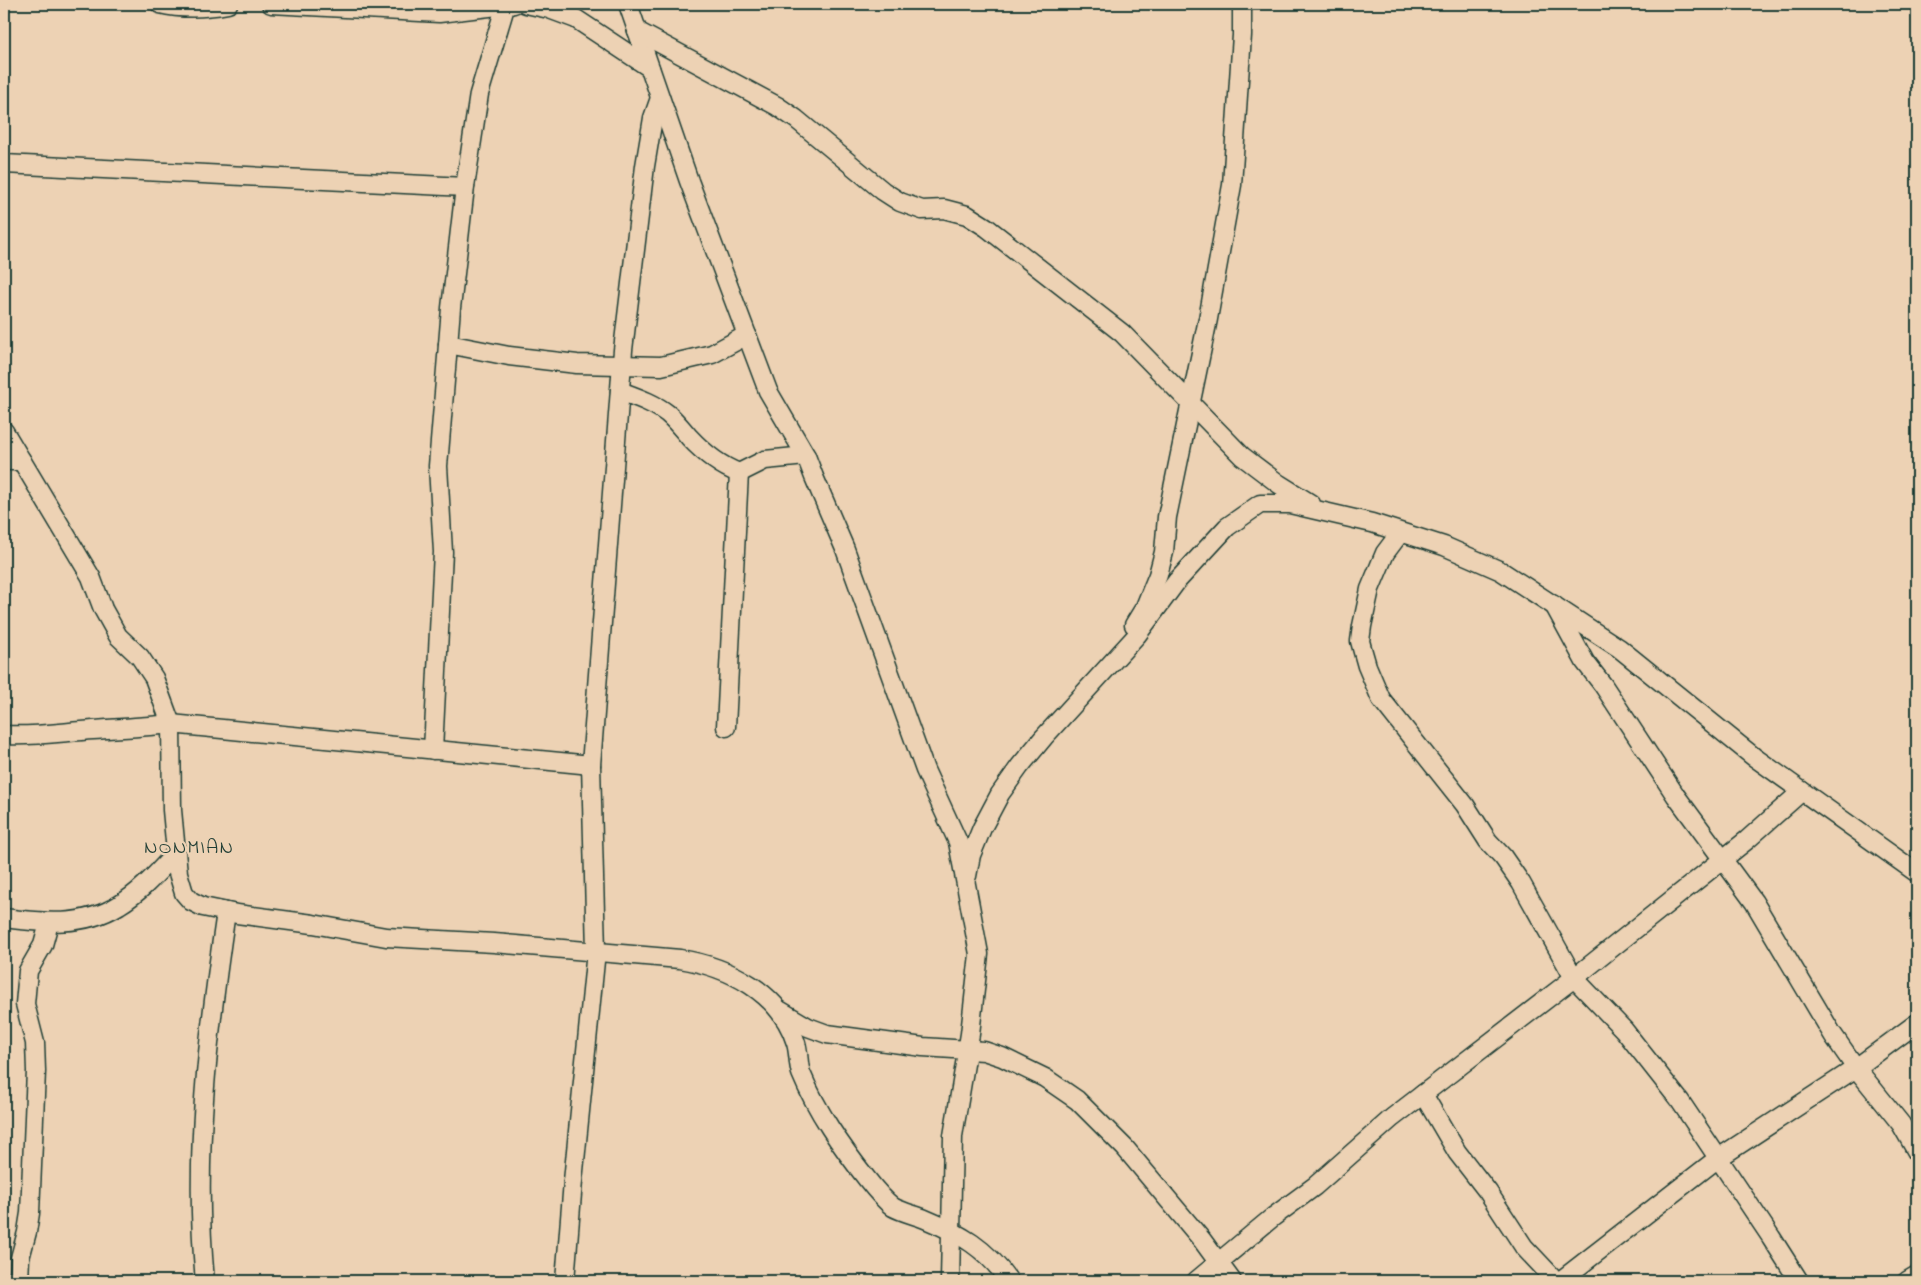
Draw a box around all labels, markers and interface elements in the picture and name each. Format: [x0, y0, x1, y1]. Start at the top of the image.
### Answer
district label: NONMIAN [144, 834, 234, 863]

